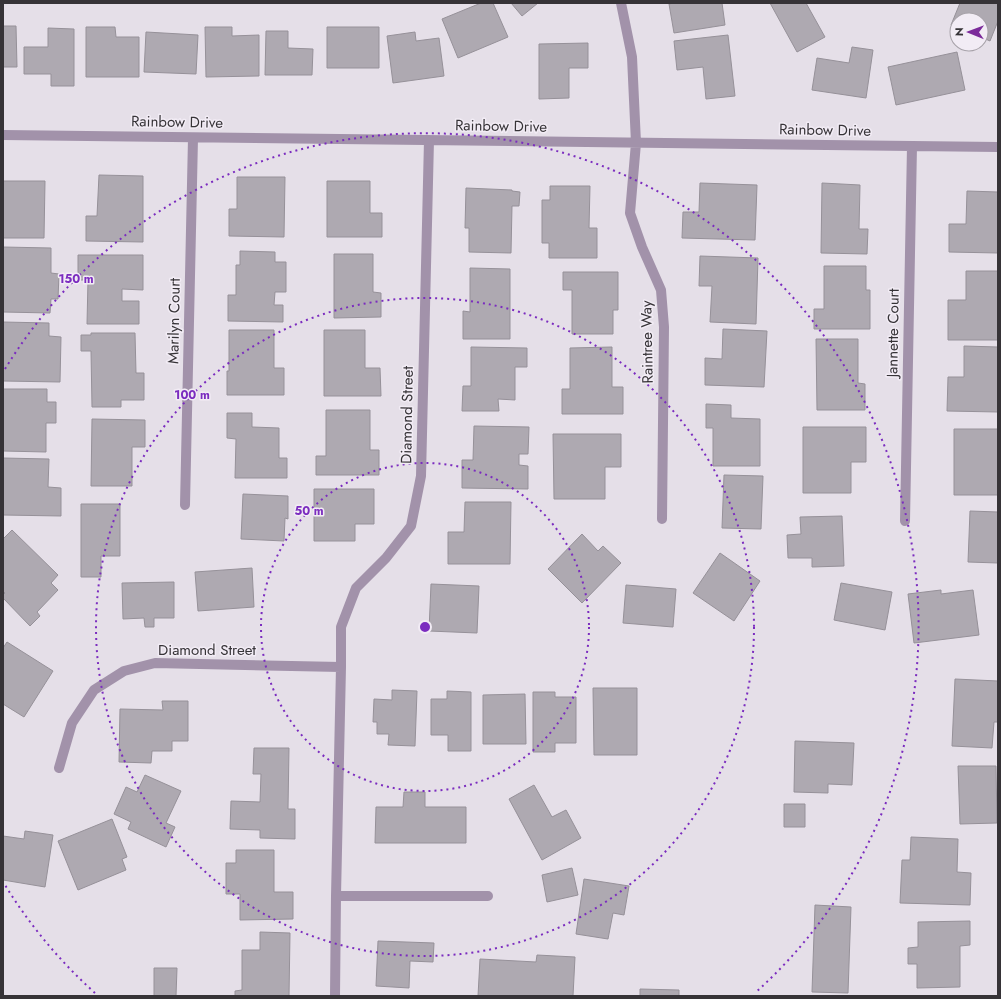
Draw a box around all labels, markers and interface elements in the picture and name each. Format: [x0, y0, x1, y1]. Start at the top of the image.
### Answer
north arrow [949, 12, 989, 52]
text: N [951, 27, 967, 36]
street label: Rainbow Drive [131, 110, 223, 134]
street label: Rainbow Drive [455, 114, 547, 138]
street label: Rainbow Drive [779, 118, 871, 142]
text: 150 m [58, 270, 94, 288]
street label: Marilyn Court [162, 277, 186, 364]
street label: Jannette Court [881, 288, 905, 380]
street label: Raintree Way [635, 300, 659, 384]
street label: Diamond Street [395, 365, 419, 464]
text: 100 m [174, 386, 210, 404]
text: 50 m [294, 502, 324, 520]
centre of rings [418, 620, 432, 634]
street label: Diamond Street [158, 639, 256, 661]

